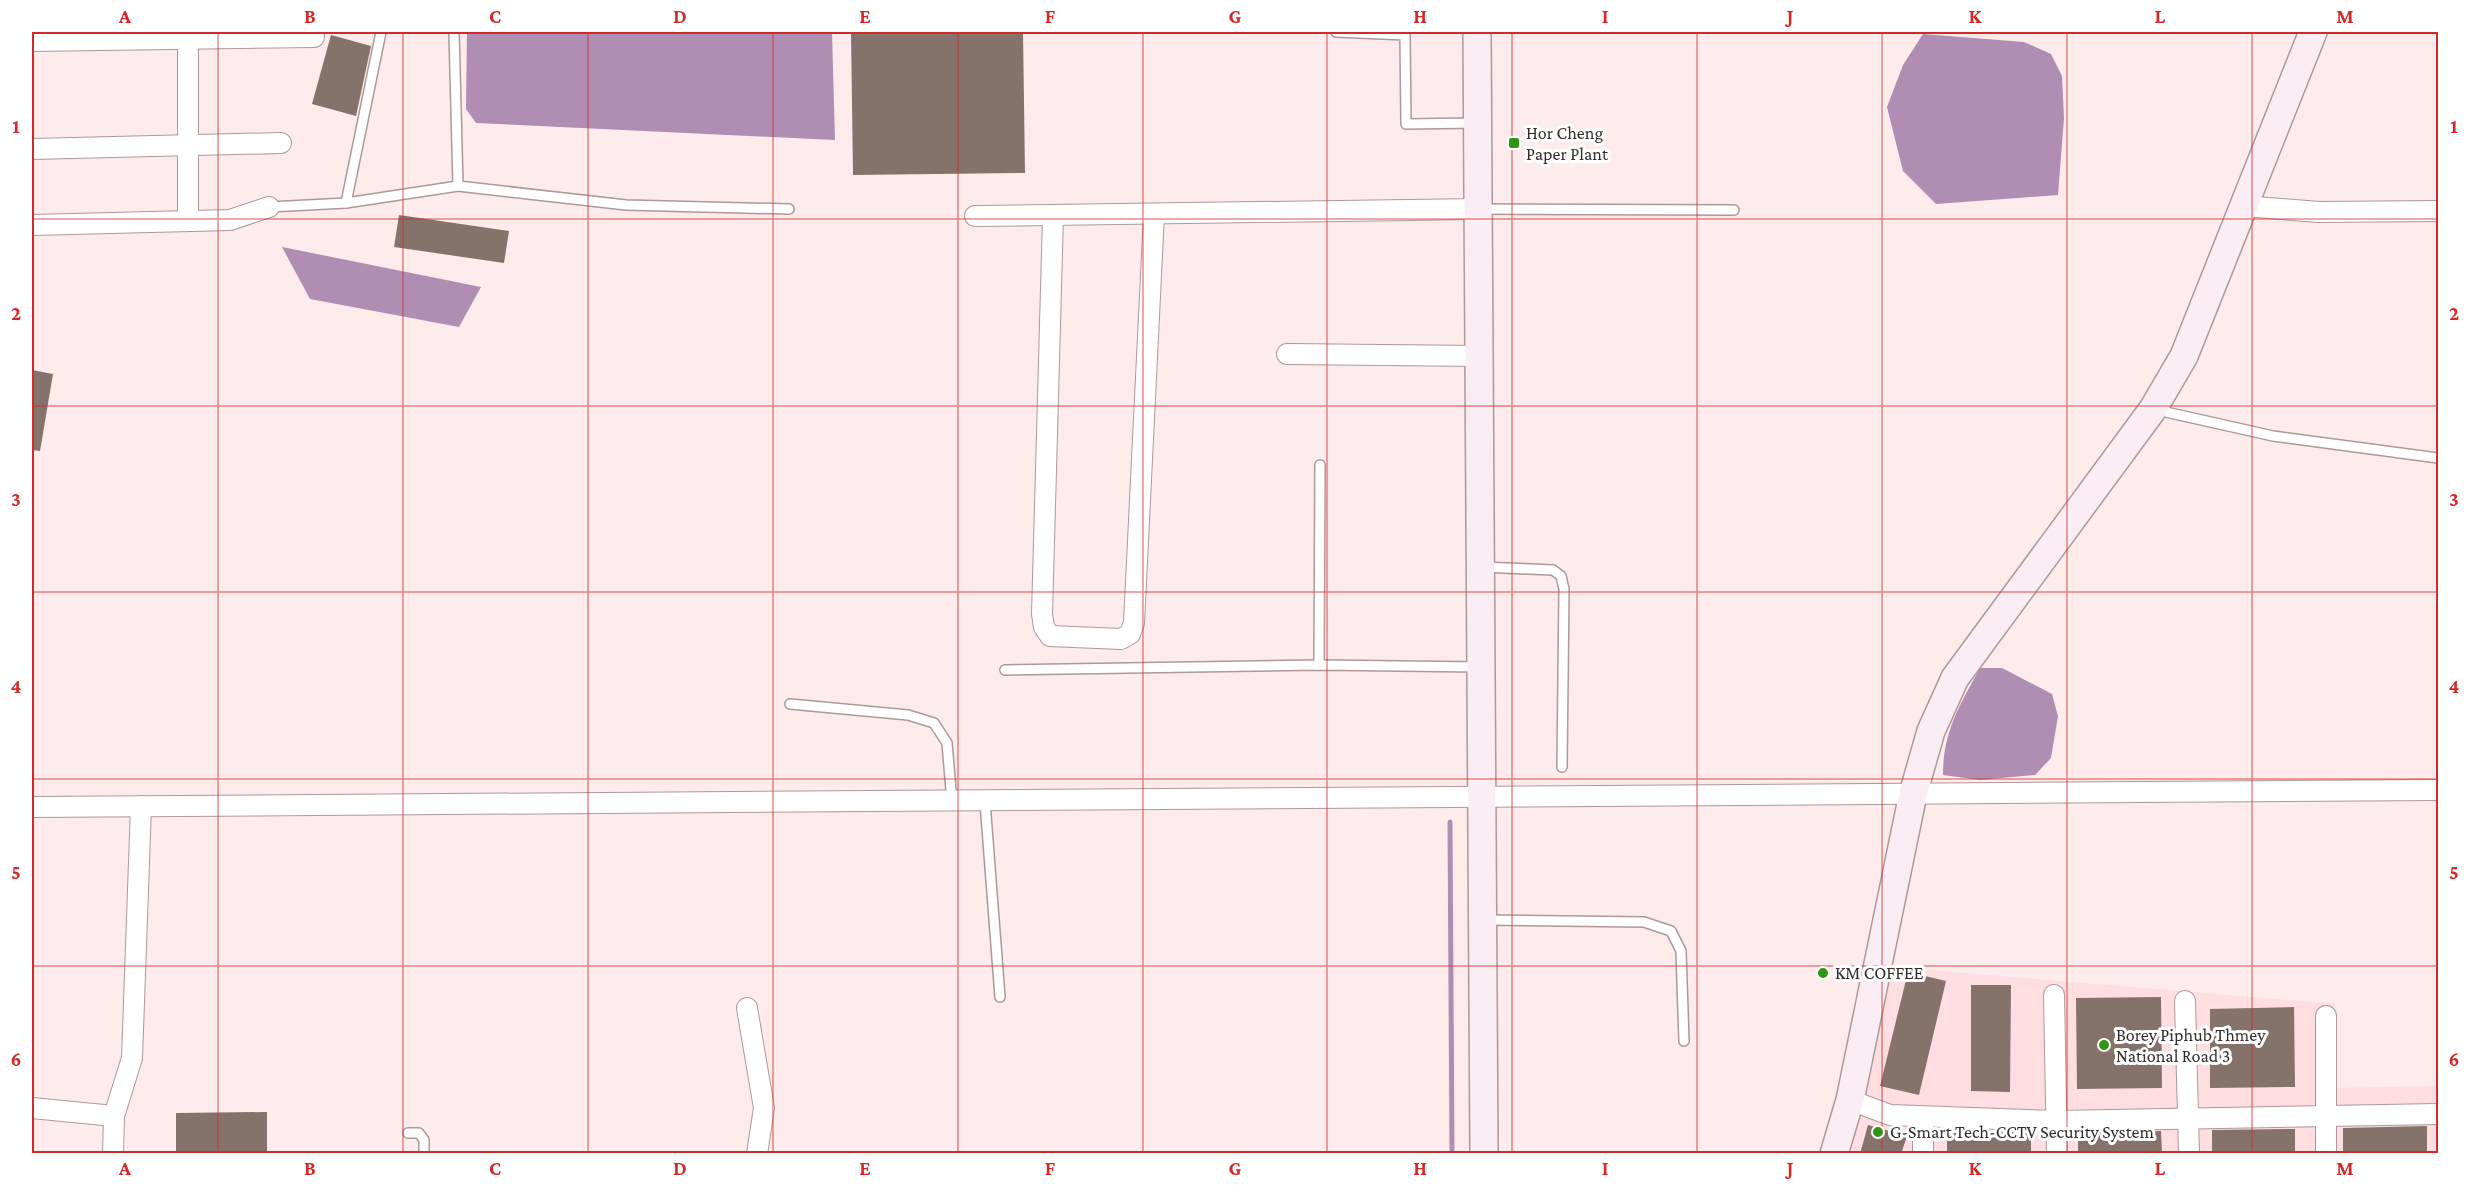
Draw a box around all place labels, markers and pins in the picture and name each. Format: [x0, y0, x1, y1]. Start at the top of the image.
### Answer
place label: Hor Cheng Paper Plant [1526, 123, 1609, 164]
marker: Hor Cheng Paper Plant [1507, 136, 1521, 150]
place label: KM COFFEE [1835, 963, 1924, 983]
marker: KM COFFEE [1816, 966, 1830, 980]
place label: Borey Piphub Thmey National Road 3 [2116, 1025, 2266, 1066]
marker: Borey Piphub Thmey National Road 3 [2097, 1038, 2111, 1052]
place label: G-Smart Tech-CCTV Security System [1890, 1122, 2154, 1142]
marker: G-Smart Tech-CCTV Security System [1871, 1125, 1885, 1139]

